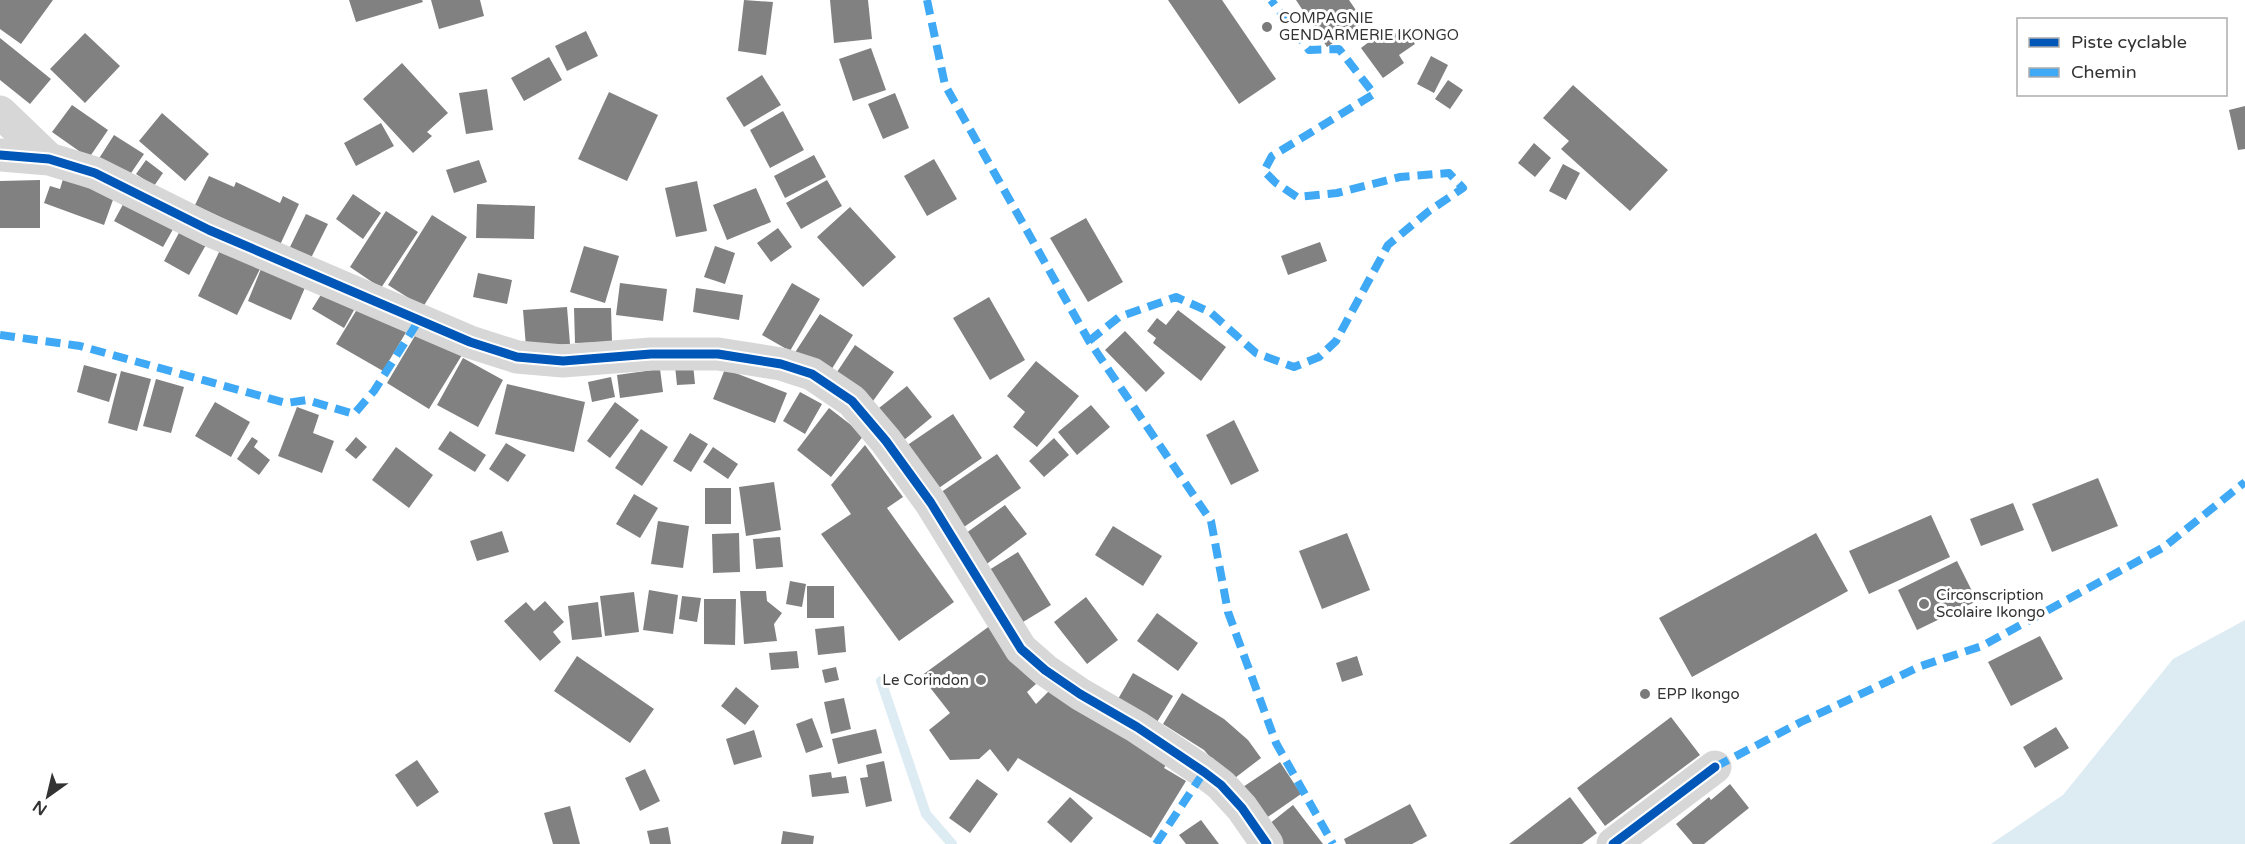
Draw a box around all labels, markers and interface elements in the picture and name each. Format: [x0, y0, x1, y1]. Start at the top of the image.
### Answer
place label: COMPAGNIE GENDARMERIE IKONGO [1279, 9, 1459, 44]
legend [2017, 18, 2227, 96]
marker: COMPAGNIE GENDARMERIE IKONGO [1260, 20, 1274, 34]
text: Piste cyclable [2071, 31, 2187, 53]
text: Chemin [2071, 61, 2137, 83]
place label: Circonscription Scolaire Ikongo [1936, 586, 2045, 621]
marker: Circonscription Scolaire Ikongo [1917, 597, 1931, 611]
place label: Le Corindon [882, 671, 969, 689]
marker: Le Corindon [974, 673, 988, 687]
place label: EPP Ikongo [1657, 685, 1740, 703]
marker: EPP Ikongo [1638, 687, 1652, 701]
north arrow [18, 766, 78, 826]
text: N [29, 796, 51, 819]

